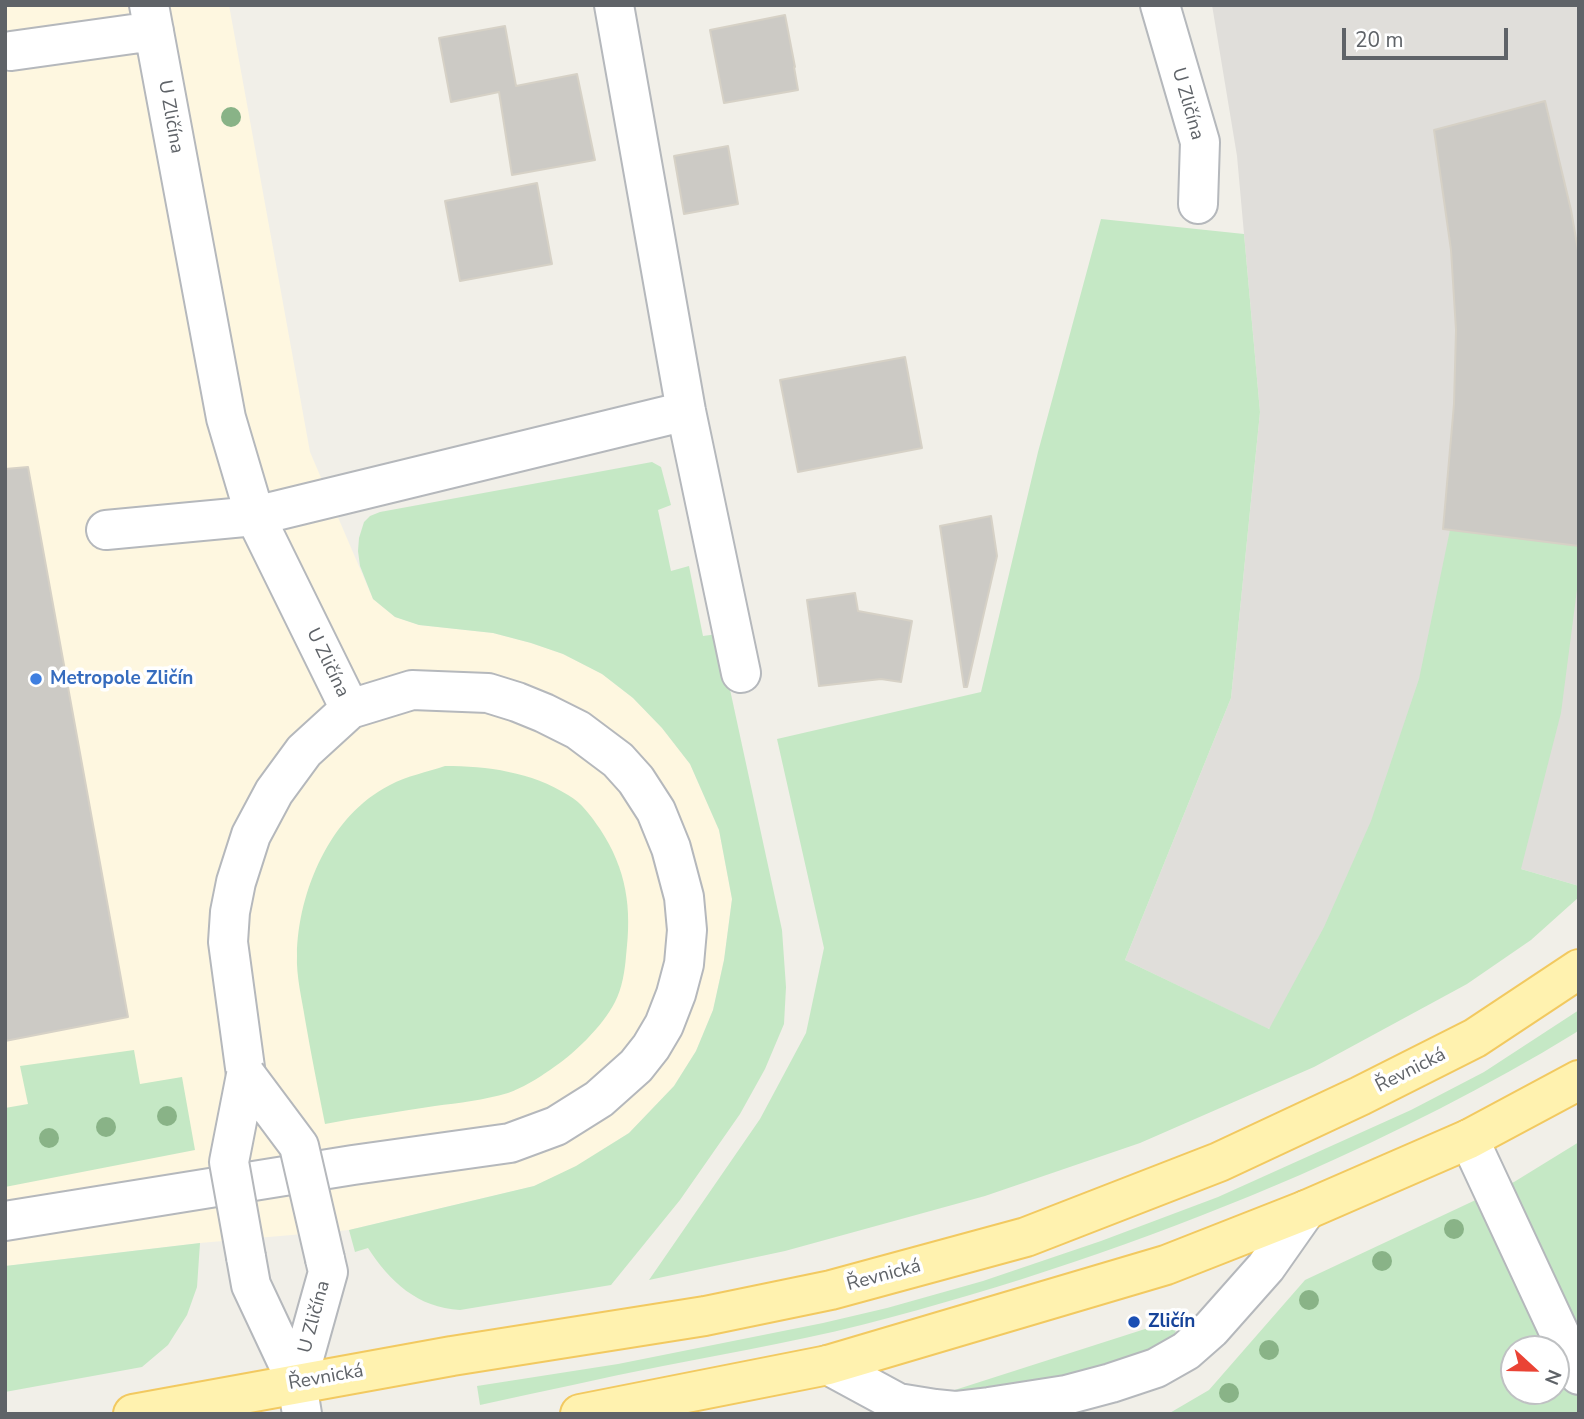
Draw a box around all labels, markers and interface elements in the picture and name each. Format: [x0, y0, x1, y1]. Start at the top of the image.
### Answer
scale bar [1346, 14, 1512, 58]
text: 20 m [1355, 26, 1404, 54]
street label: U Zličína [1166, 65, 1208, 143]
street label: U Zličína [152, 79, 188, 155]
street label: U Zličína [301, 625, 353, 701]
place label: Metropole Zličín [50, 668, 193, 690]
marker: Metropole Zličín [28, 671, 44, 687]
street label: Řevnická [1372, 1044, 1450, 1098]
street label: Řevnická [844, 1255, 924, 1297]
street label: U Zličína [294, 1278, 336, 1356]
place label: Zličín [1148, 1311, 1195, 1333]
marker: Zličín [1126, 1314, 1142, 1330]
north arrow [1500, 1335, 1570, 1405]
street label: Řevnická [287, 1360, 365, 1396]
text: N [1538, 1366, 1567, 1389]

